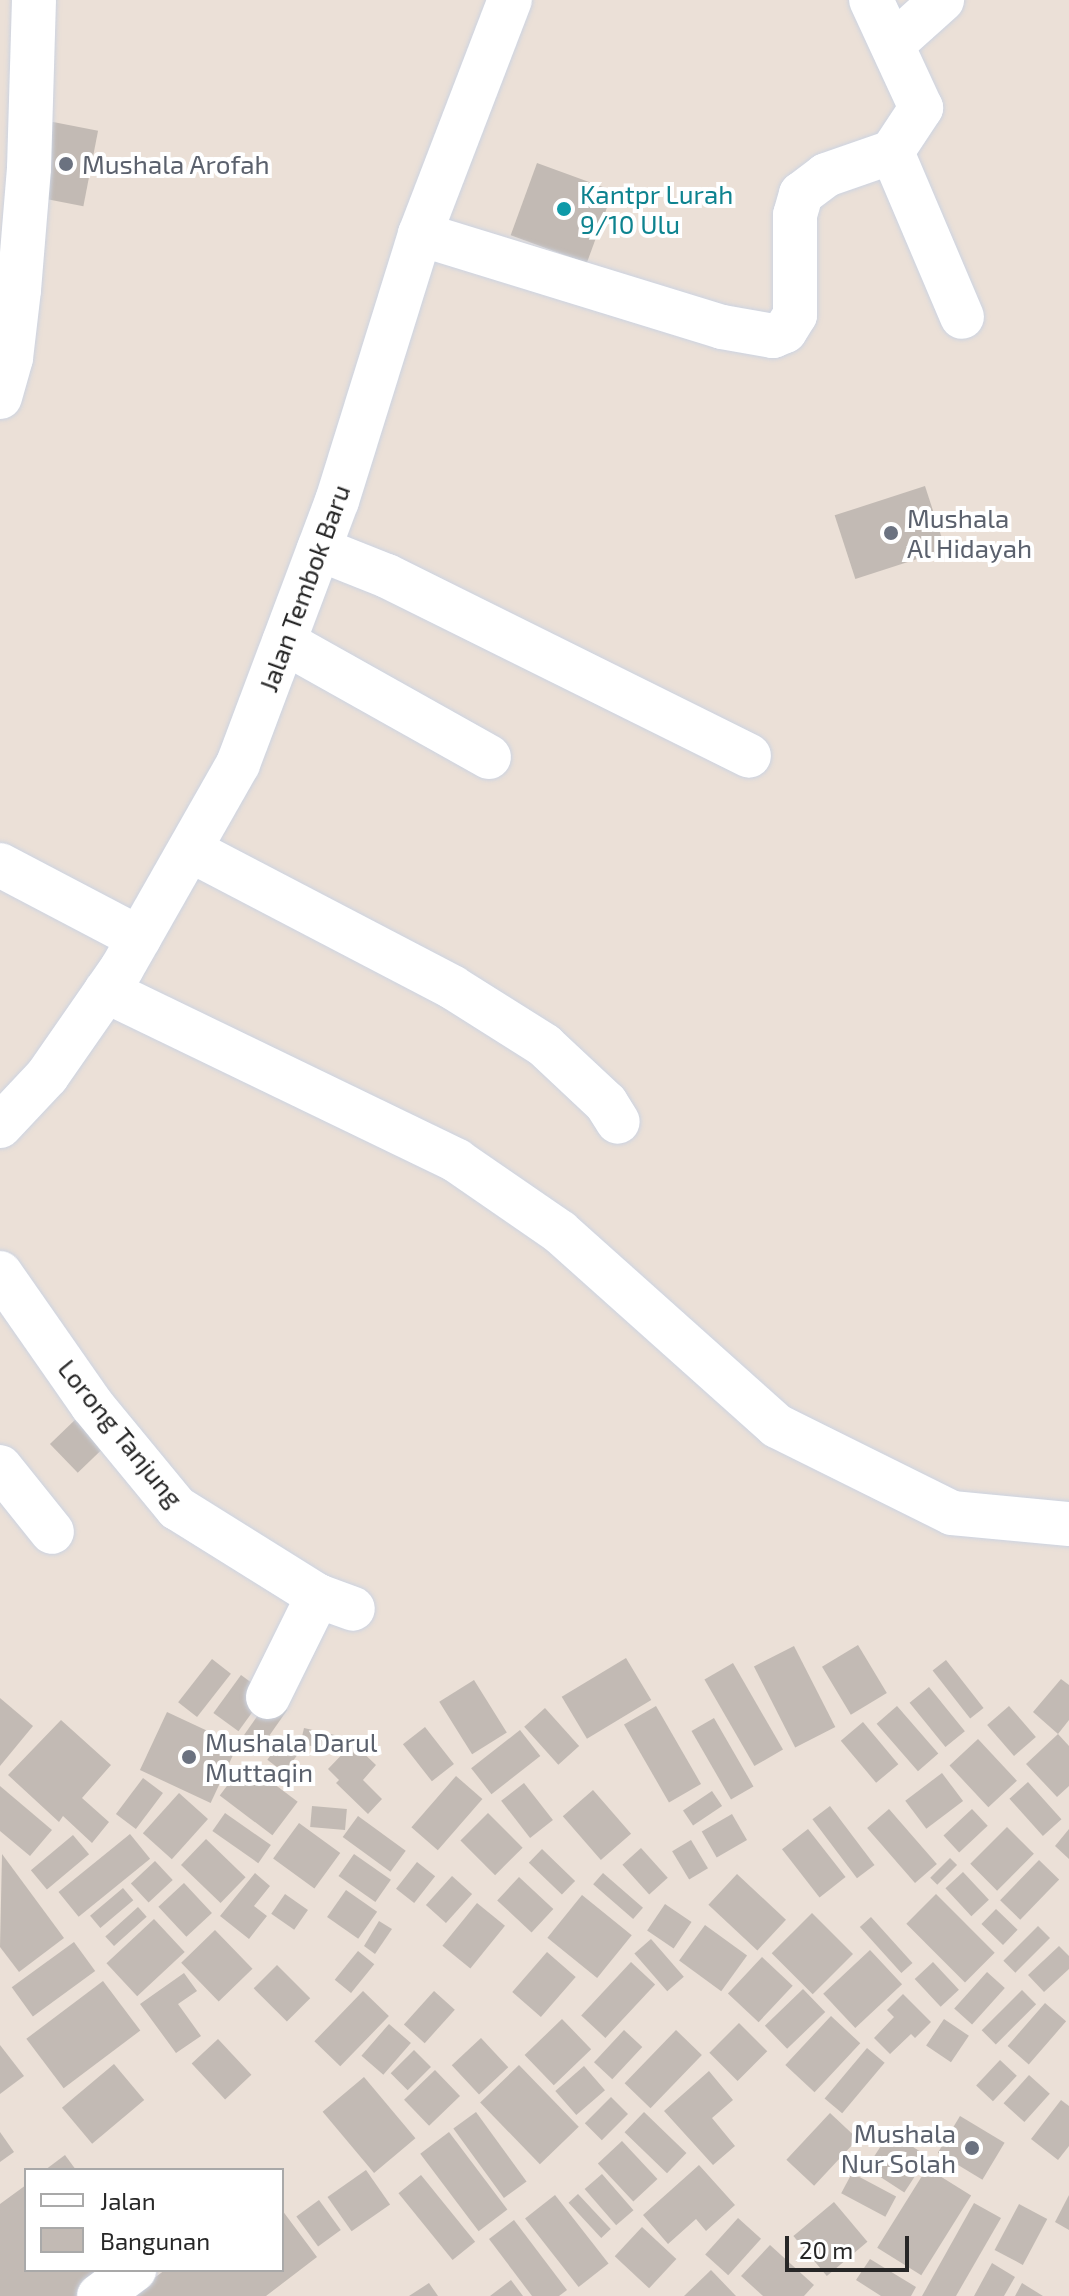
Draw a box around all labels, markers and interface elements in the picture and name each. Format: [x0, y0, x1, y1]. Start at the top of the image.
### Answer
place label: Mushala Arofah [82, 148, 270, 180]
marker: Mushala Arofah [57, 155, 75, 173]
place label: Kantpr Lurah 9/10 Ulu [580, 178, 734, 240]
marker: Kantpr Lurah 9/10 Ulu [555, 200, 573, 218]
street label: Jalan Tembok Baru [252, 480, 356, 696]
place label: Mushala Al Hidayah [907, 502, 1033, 564]
marker: Mushala Al Hidayah [882, 524, 900, 542]
street label: Lorong Tanjung [52, 1353, 190, 1513]
place label: Mushala Darul Muttaqin [205, 1726, 378, 1788]
marker: Mushala Darul Muttaqin [180, 1748, 198, 1766]
place label: Mushala Nur Solah [840, 2117, 956, 2178]
marker: Mushala Nur Solah [963, 2139, 981, 2157]
legend [24, 2168, 284, 2272]
text: Jalan [100, 2186, 156, 2215]
scale bar [789, 2220, 913, 2270]
text: Bangunan [100, 2226, 210, 2255]
text: 20 m [799, 2235, 853, 2264]

